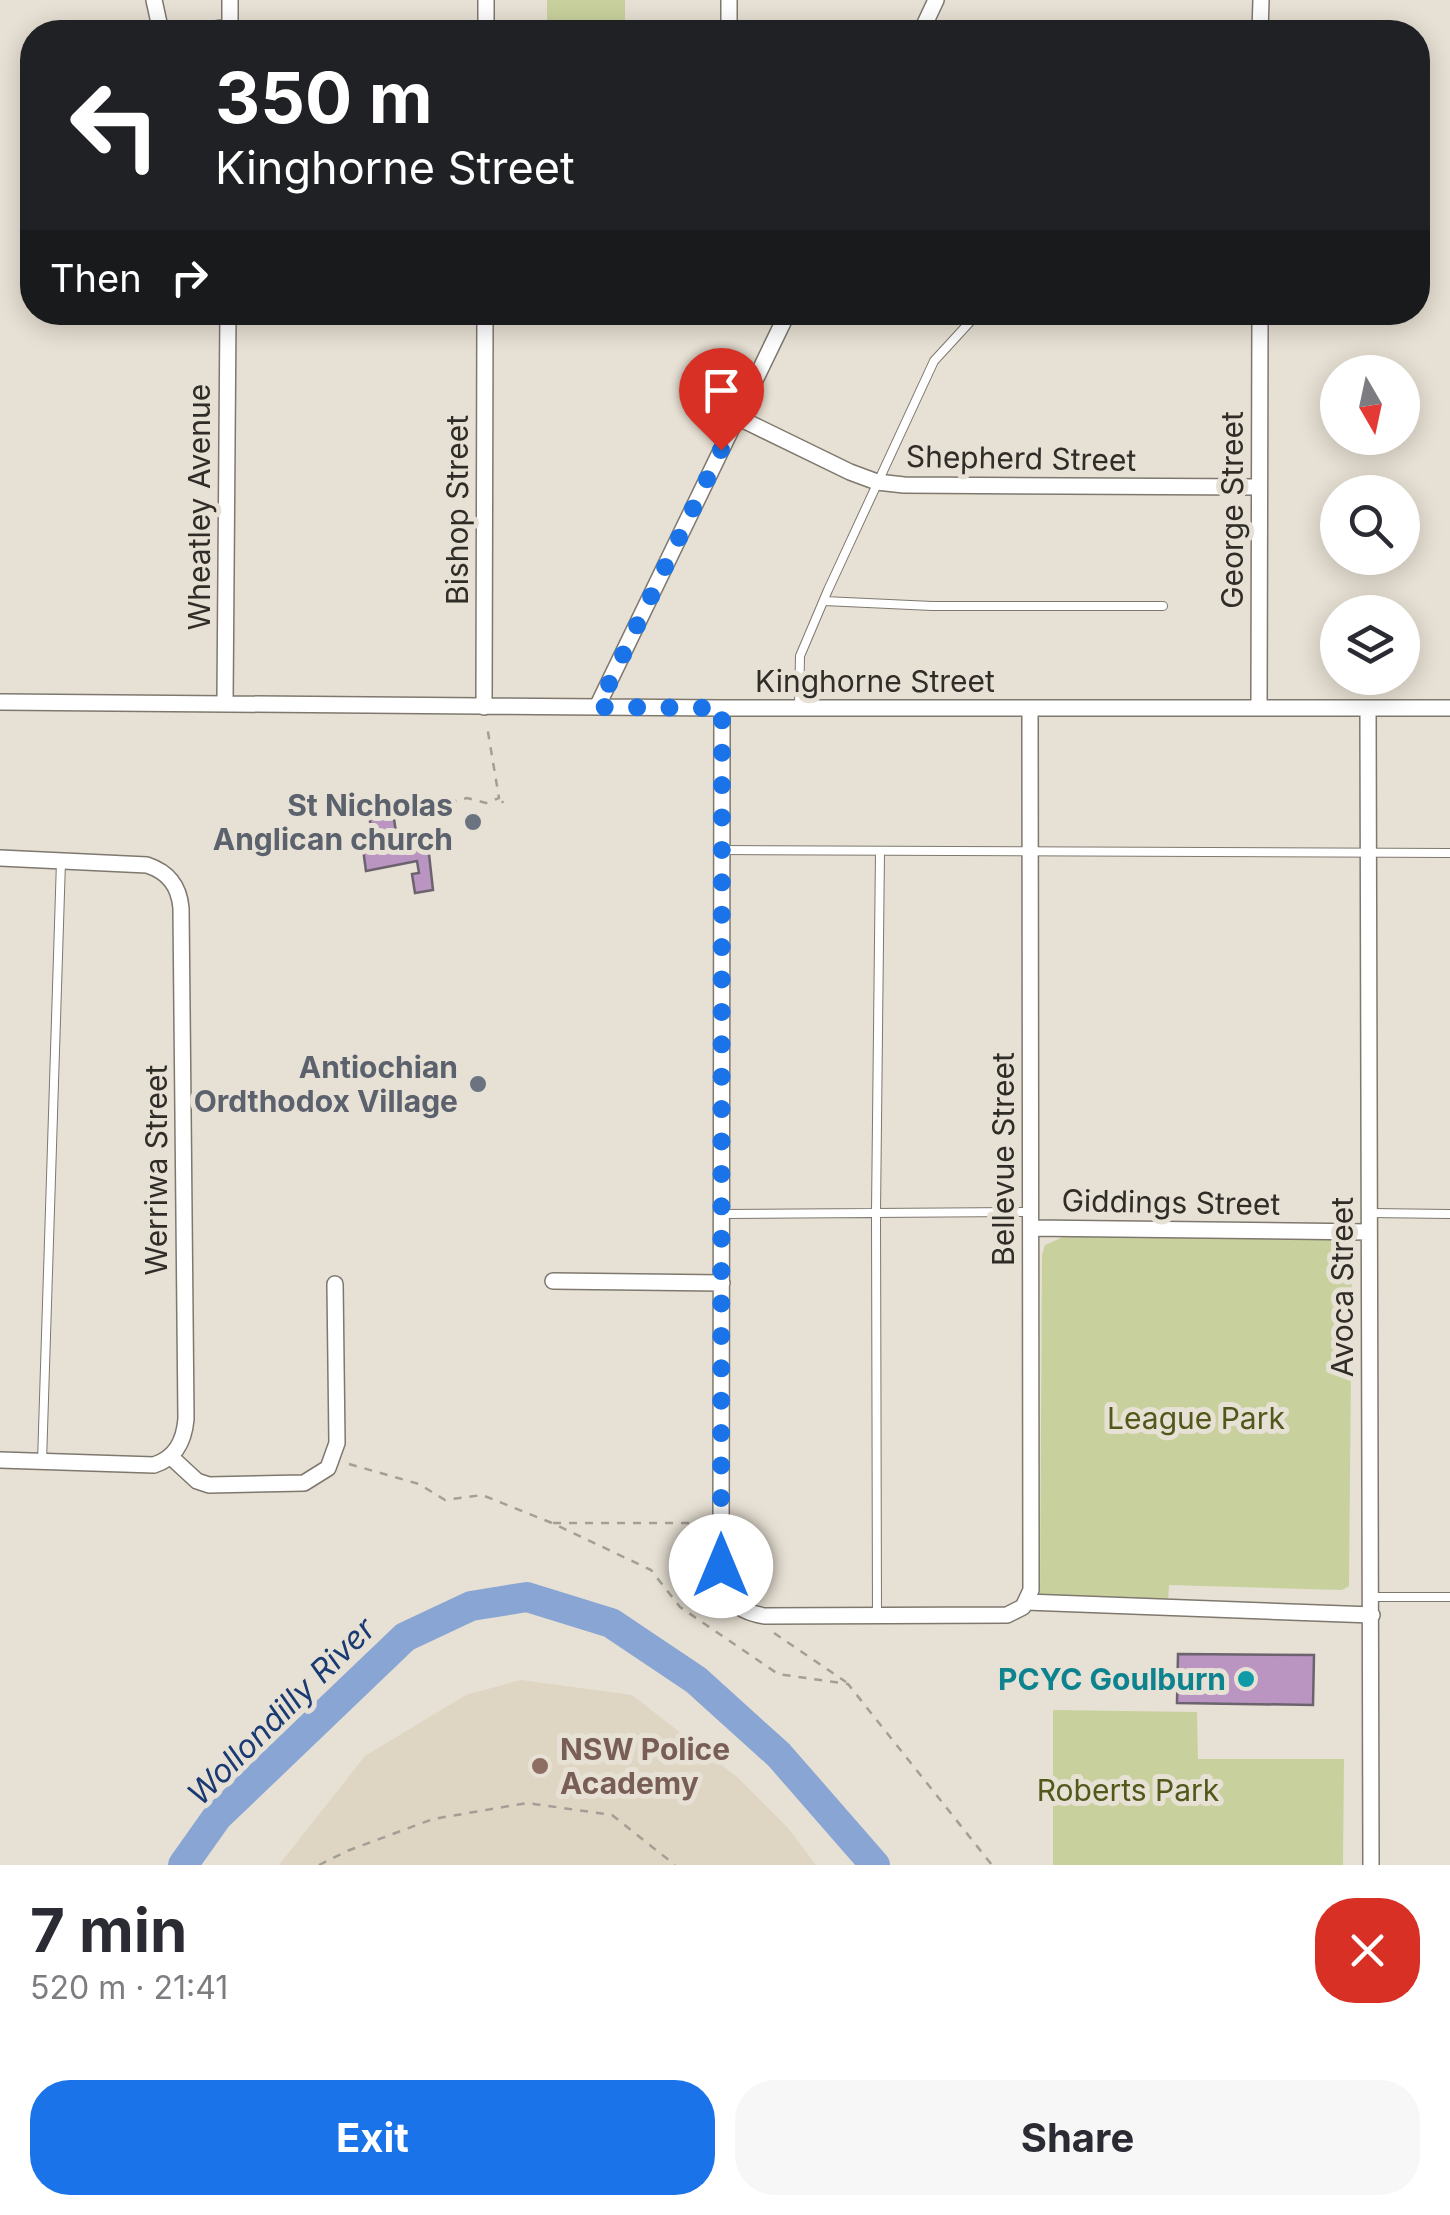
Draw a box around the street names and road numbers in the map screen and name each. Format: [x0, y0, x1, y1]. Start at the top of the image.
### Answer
street label: Wheatley Avenue [181, 384, 217, 630]
street label: George Street [1214, 411, 1250, 609]
street label: Bishop Street [439, 415, 475, 605]
street label: Shepherd Street [906, 438, 1137, 478]
street label: Kinghorne Street [755, 663, 995, 699]
street label: Bellevue Street [985, 1052, 1021, 1266]
street label: Werriwa Street [138, 1064, 174, 1275]
street label: Giddings Street [1061, 1182, 1281, 1222]
street label: Avoca Street [1324, 1197, 1360, 1377]

